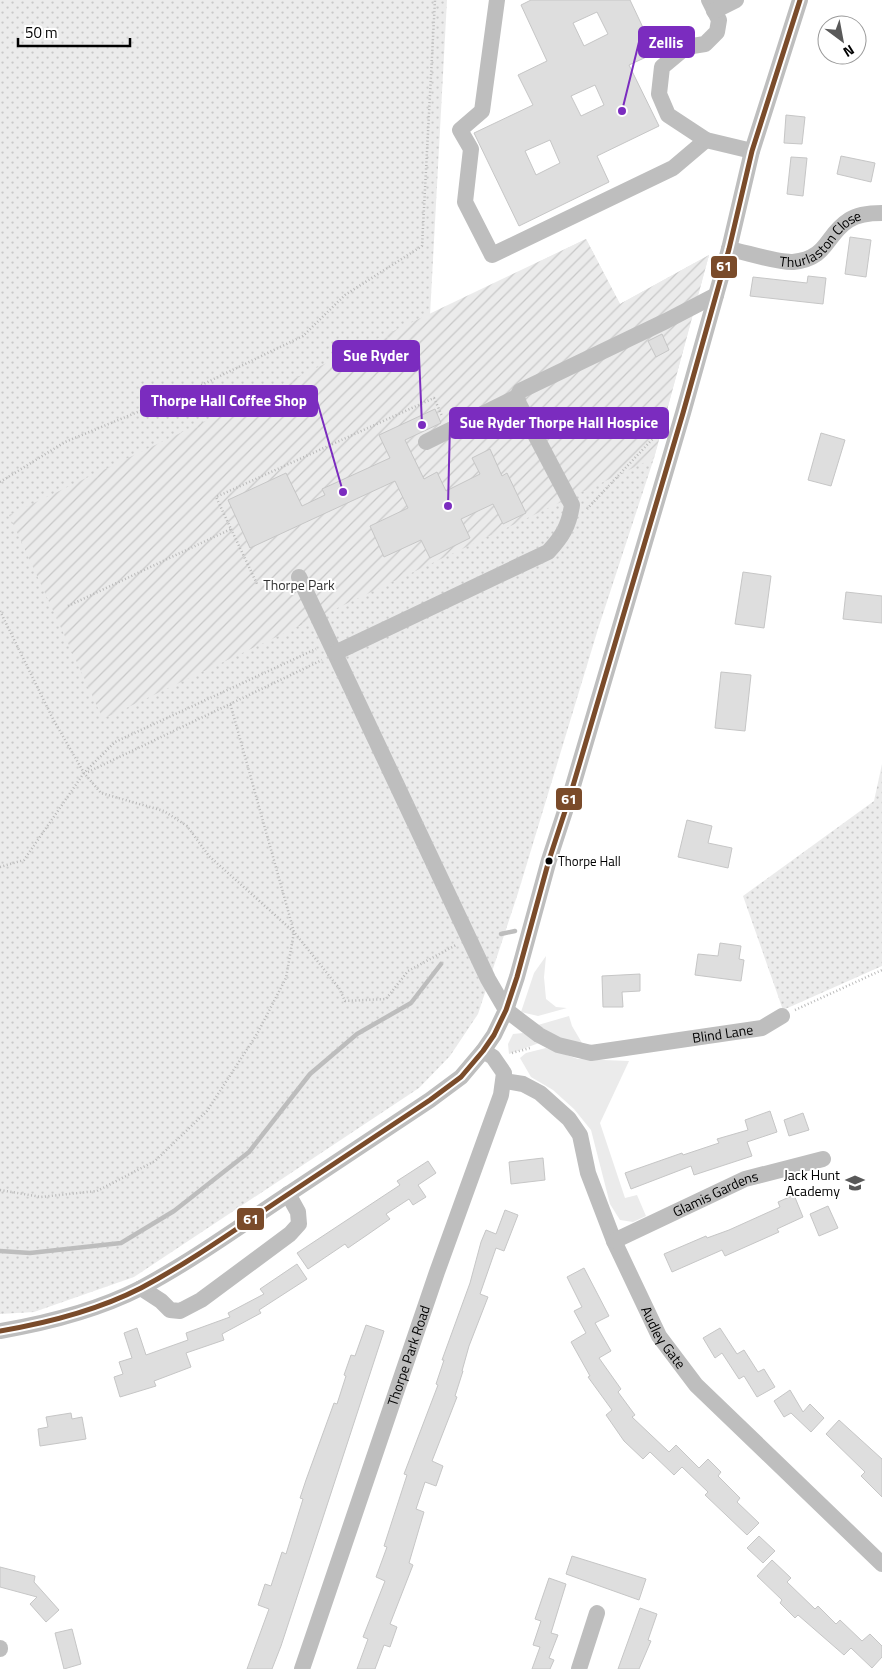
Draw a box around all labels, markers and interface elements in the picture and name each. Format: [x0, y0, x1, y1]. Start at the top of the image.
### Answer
scale bar [18, 15, 130, 47]
north arrow [817, 15, 867, 65]
text: 50 m [25, 21, 58, 44]
callout: Zellis [639, 27, 694, 57]
text: Zellis [649, 31, 683, 54]
text: N [839, 40, 859, 63]
street label: Thurlaston Close [778, 205, 864, 272]
line badge: 61 [710, 255, 738, 279]
text: 61 [716, 255, 732, 276]
callout: Sue Ryder [333, 341, 419, 371]
text: Sue Ryder [343, 344, 409, 367]
callout: Thorpe Hall Coffee Shop [141, 386, 317, 416]
text: Thorpe Hall Coffee Shop [151, 389, 307, 412]
callout: Sue Ryder Thorpe Hall Hospice [450, 408, 668, 438]
text: Sue Ryder Thorpe Hall Hospice [460, 411, 659, 434]
park label: Thorpe Park [263, 574, 335, 595]
line badge: 61 [555, 787, 583, 811]
text: 61 [561, 788, 577, 809]
place label: Thorpe Hall [558, 851, 621, 871]
marker: Thorpe Hall [544, 856, 554, 866]
street label: Blind Lane [691, 1018, 754, 1048]
place label: Jack Hunt Academy [784, 1164, 840, 1201]
street label: Glamis Gardens [669, 1165, 760, 1222]
school or university icon: Jack Hunt Academy [844, 1172, 866, 1194]
line badge: 61 [236, 1207, 265, 1231]
text: 61 [243, 1208, 259, 1229]
street label: Thorpe Park Road [381, 1302, 435, 1409]
street label: Audley Gate [636, 1302, 691, 1373]

